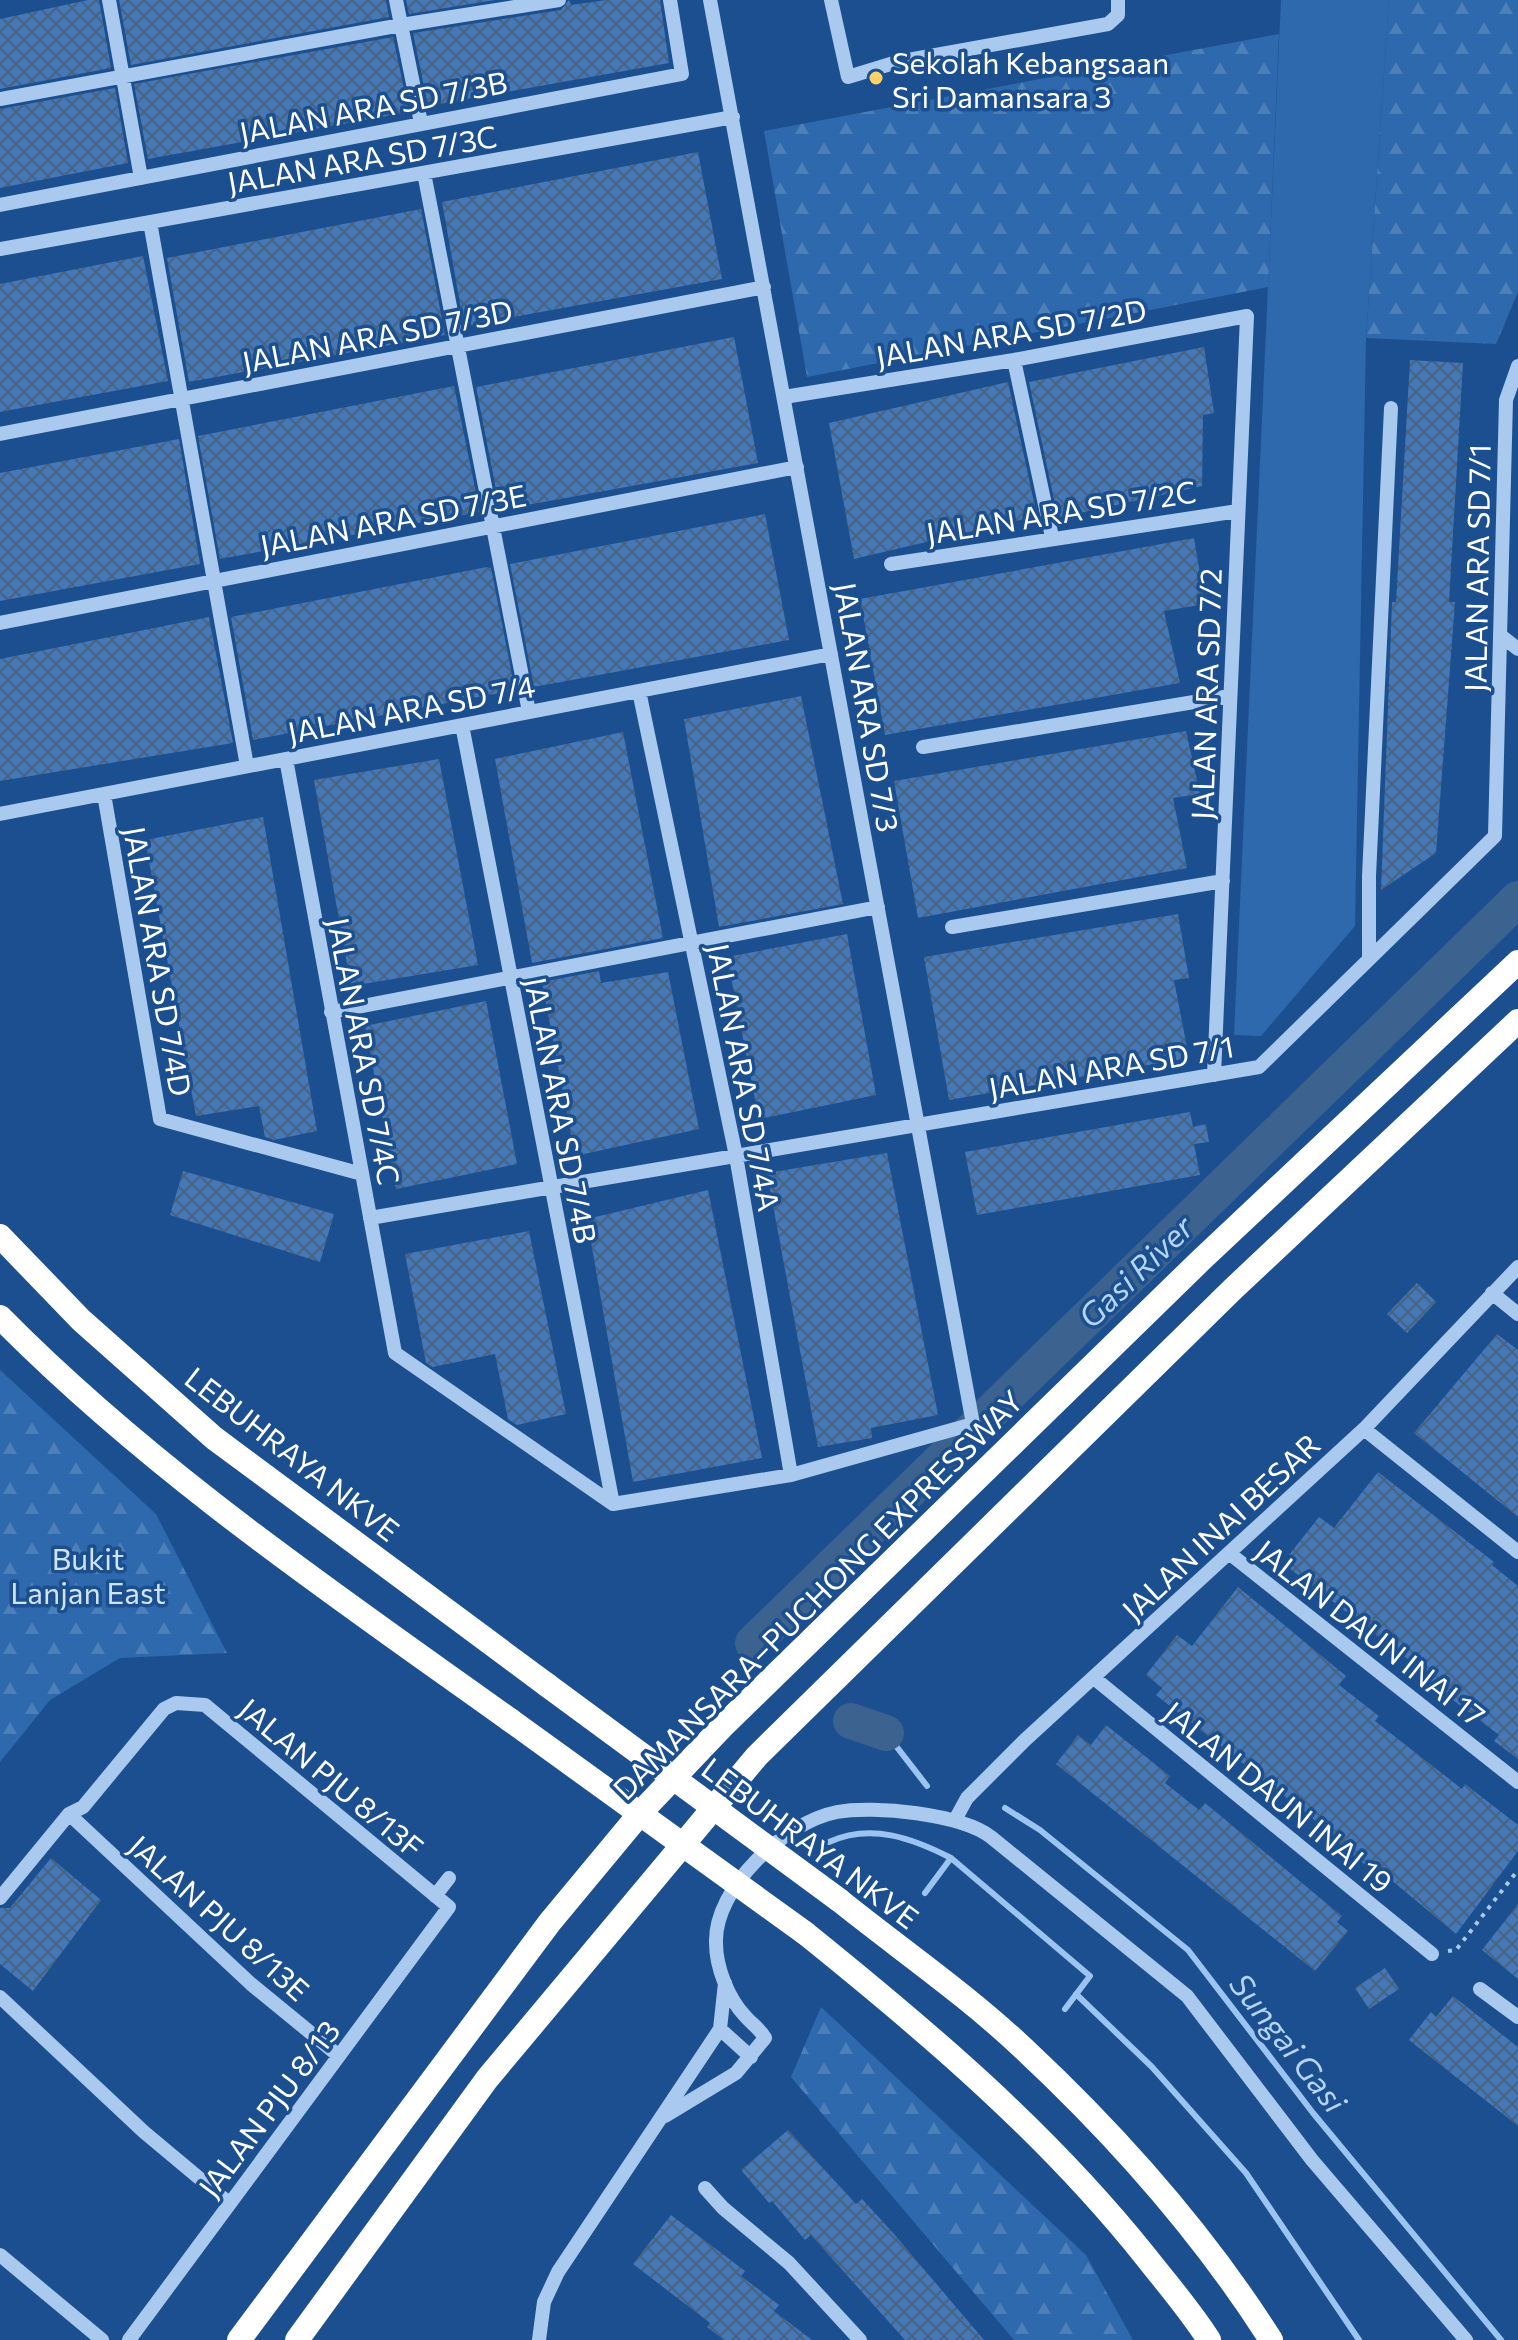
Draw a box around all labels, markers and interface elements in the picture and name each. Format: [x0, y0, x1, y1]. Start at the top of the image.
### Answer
place label: Sekolah Kebangsaan Sri Damansara 3 [892, 43, 1169, 114]
street label: JALAN ARA SD 7/3B [236, 62, 510, 150]
marker: Sekolah Kebangsaan Sri Damansara 3 [867, 69, 885, 87]
street label: JALAN ARA SD 7/3C [224, 116, 500, 200]
street label: JALAN ARA SD 7/2D [873, 290, 1149, 374]
street label: JALAN ARA SD 7/3D [239, 291, 515, 379]
street label: JALAN ARA SD 7/1 [1455, 444, 1497, 692]
street label: JALAN ARA SD 7/2C [924, 471, 1198, 551]
street label: JALAN ARA SD 7/3E [257, 475, 529, 563]
street label: JALAN ARA SD 7/2 [1182, 567, 1228, 821]
street label: JALAN ARA SD 7/3 [828, 579, 908, 835]
street label: JALAN ARA SD 7/4 [284, 666, 538, 750]
street label: JALAN ARA SD 7/4D [117, 823, 201, 1099]
street label: JALAN ARA SD 7/4C [321, 914, 409, 1188]
street label: JALAN ARA SD 7/4A [701, 940, 789, 1214]
street label: JALAN ARA SD 7/4B [518, 974, 606, 1246]
street label: JALAN ARA SD 7/1 [986, 1026, 1236, 1106]
water label: Gasi River [1069, 1206, 1202, 1336]
street label: LEBUHRAYA NKVE [179, 1358, 407, 1548]
street label: DAMANSARA–PUCHONG EXPRESSWAY [604, 1381, 1030, 1807]
street label: JALAN INAI BESAR [1113, 1425, 1327, 1627]
street label: JALAN DAUN INAI 17 [1249, 1531, 1493, 1733]
park label: Bukit Lanjan East [10, 1539, 166, 1610]
street label: JALAN PJU 8/13F [232, 1689, 432, 1865]
street label: JALAN DAUN INAI 19 [1157, 1692, 1401, 1900]
street label: LEBUHRAYA NKVE [695, 1749, 927, 1935]
street label: JALAN PJU 8/13E [122, 1826, 318, 2008]
water label: Sungai Gasi [1222, 1964, 1357, 2121]
street label: JALAN PJU 8/13 [189, 2012, 347, 2204]

